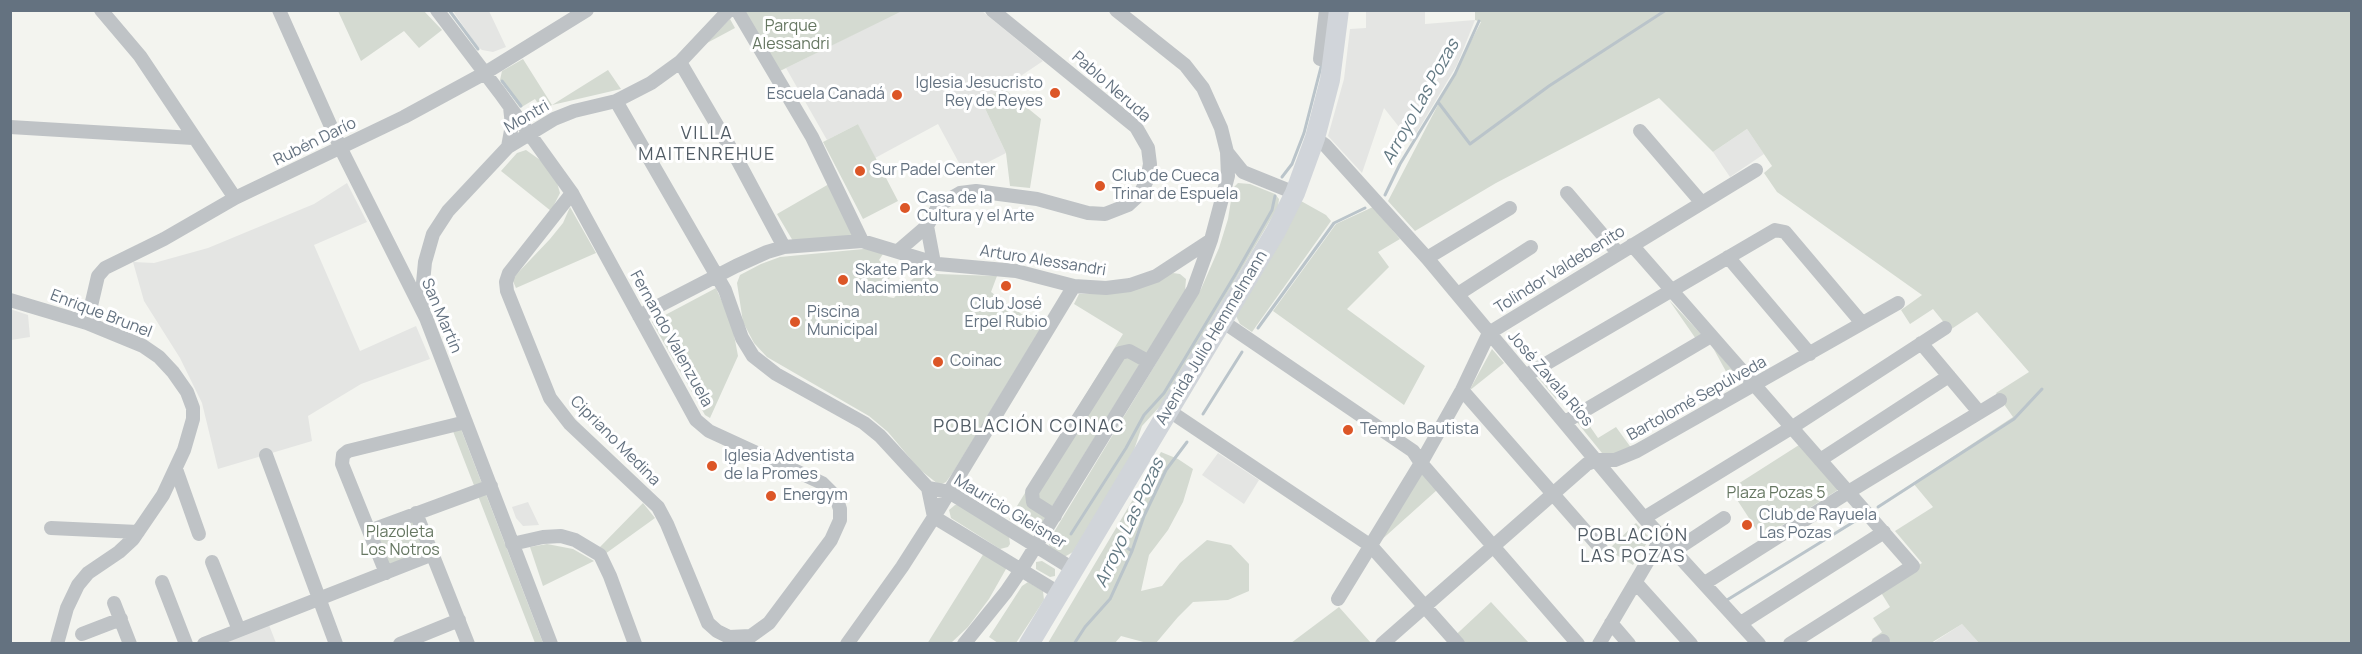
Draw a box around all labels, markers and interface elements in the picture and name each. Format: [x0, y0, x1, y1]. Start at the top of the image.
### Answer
park label: Parque Alessandri [752, 17, 830, 55]
water label: Arroyo Las Pozas [1378, 36, 1464, 168]
street label: Pablo Neruda [1068, 48, 1154, 126]
place label: Iglesia Jesucristo Rey de Reyes [915, 74, 1043, 112]
place label: Escuela Canadá [767, 85, 885, 105]
marker: Iglesia Jesucristo Rey de Reyes [1048, 86, 1062, 100]
marker: Escuela Canadá [890, 88, 904, 102]
street label: Montri [501, 97, 553, 137]
street label: Rubén Darío [271, 114, 359, 170]
district label: VILLA MAITENREHUE [638, 123, 776, 166]
place label: Sur Padel Center [872, 161, 996, 181]
marker: Sur Padel Center [853, 164, 867, 178]
place label: Club de Cueca Trinar de Espuela [1112, 167, 1238, 205]
marker: Club de Cueca Trinar de Espuela [1093, 179, 1107, 193]
place label: Casa de la Cultura y el Arte [917, 189, 1034, 227]
marker: Casa de la Cultura y el Arte [898, 201, 912, 215]
street label: Tolindor Valdebenito [1491, 222, 1629, 318]
street label: Arturo Alessandri [979, 242, 1107, 280]
street label: Avenida Julio Hemmelmann [1152, 247, 1272, 429]
place label: Skate Park Nacimiento [855, 261, 939, 299]
street label: Fernando Valenzuela [626, 267, 716, 411]
marker: Skate Park Nacimiento [836, 273, 850, 287]
street label: San Martín [417, 276, 465, 356]
marker: Club José Erpel Rubio [999, 279, 1013, 293]
street label: Enrique Brunel [47, 286, 155, 342]
place label: Club José Erpel Rubio [965, 295, 1047, 333]
place label: Piscina Municipal [807, 303, 878, 341]
marker: Piscina Municipal [788, 315, 802, 329]
street label: José Zavala Ríos [1503, 327, 1597, 431]
place label: Coinac [950, 352, 1002, 372]
street label: Bartolomé Sepúlveda [1624, 353, 1770, 445]
marker: Coinac [931, 355, 945, 369]
street label: Cipriano Medina [566, 392, 664, 490]
district label: POBLACIÓN COINAC [933, 416, 1125, 438]
place label: Templo Bautista [1360, 420, 1479, 440]
marker: Templo Bautista [1341, 423, 1355, 437]
place label: Iglesia Adventista de la Promes [724, 447, 854, 485]
water label: Arroyo Las Pozas [1091, 455, 1169, 591]
marker: Iglesia Adventista de la Promes [705, 459, 719, 473]
street label: Mauricio Gleisner [950, 471, 1070, 553]
park label: Plaza Pozas 5 [1727, 484, 1825, 504]
place label: Energym [783, 486, 848, 506]
marker: Energym [764, 489, 778, 503]
place label: Club de Rayuela Las Pozas [1759, 506, 1877, 544]
marker: Club de Rayuela Las Pozas [1740, 518, 1754, 532]
park label: Plazoleta Los Notros [360, 523, 440, 561]
district label: POBLACIÓN LAS POZAS [1577, 525, 1689, 568]

